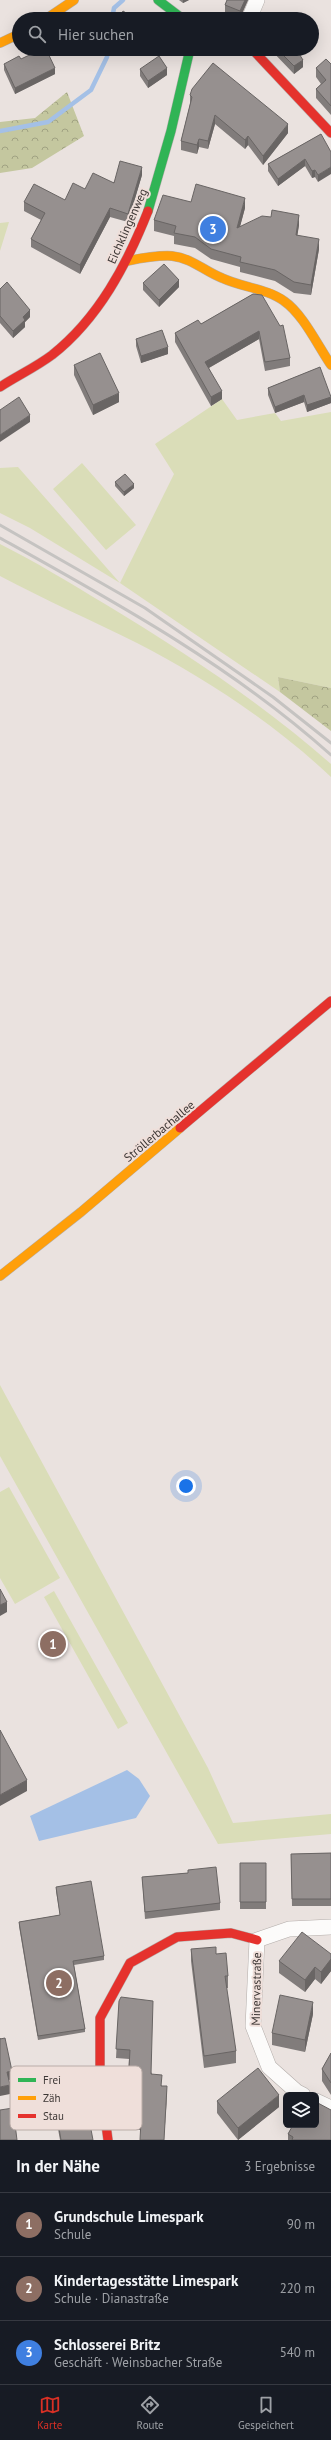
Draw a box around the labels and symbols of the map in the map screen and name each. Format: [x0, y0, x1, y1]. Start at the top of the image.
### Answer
street label: Eichklingenweg [104, 186, 150, 266]
pin: 3 [200, 214, 226, 244]
street label: Ströllerbachallee [121, 1097, 197, 1165]
your location [176, 1476, 196, 1496]
pin: 1 [40, 1629, 66, 1659]
street label: Minervastraße [248, 1952, 264, 2026]
pin: 2 [46, 1968, 72, 1998]
legend [10, 2066, 142, 2130]
text: Frei [43, 2073, 61, 2087]
text: Zäh [43, 2091, 60, 2105]
text: Stau [43, 2109, 64, 2123]

